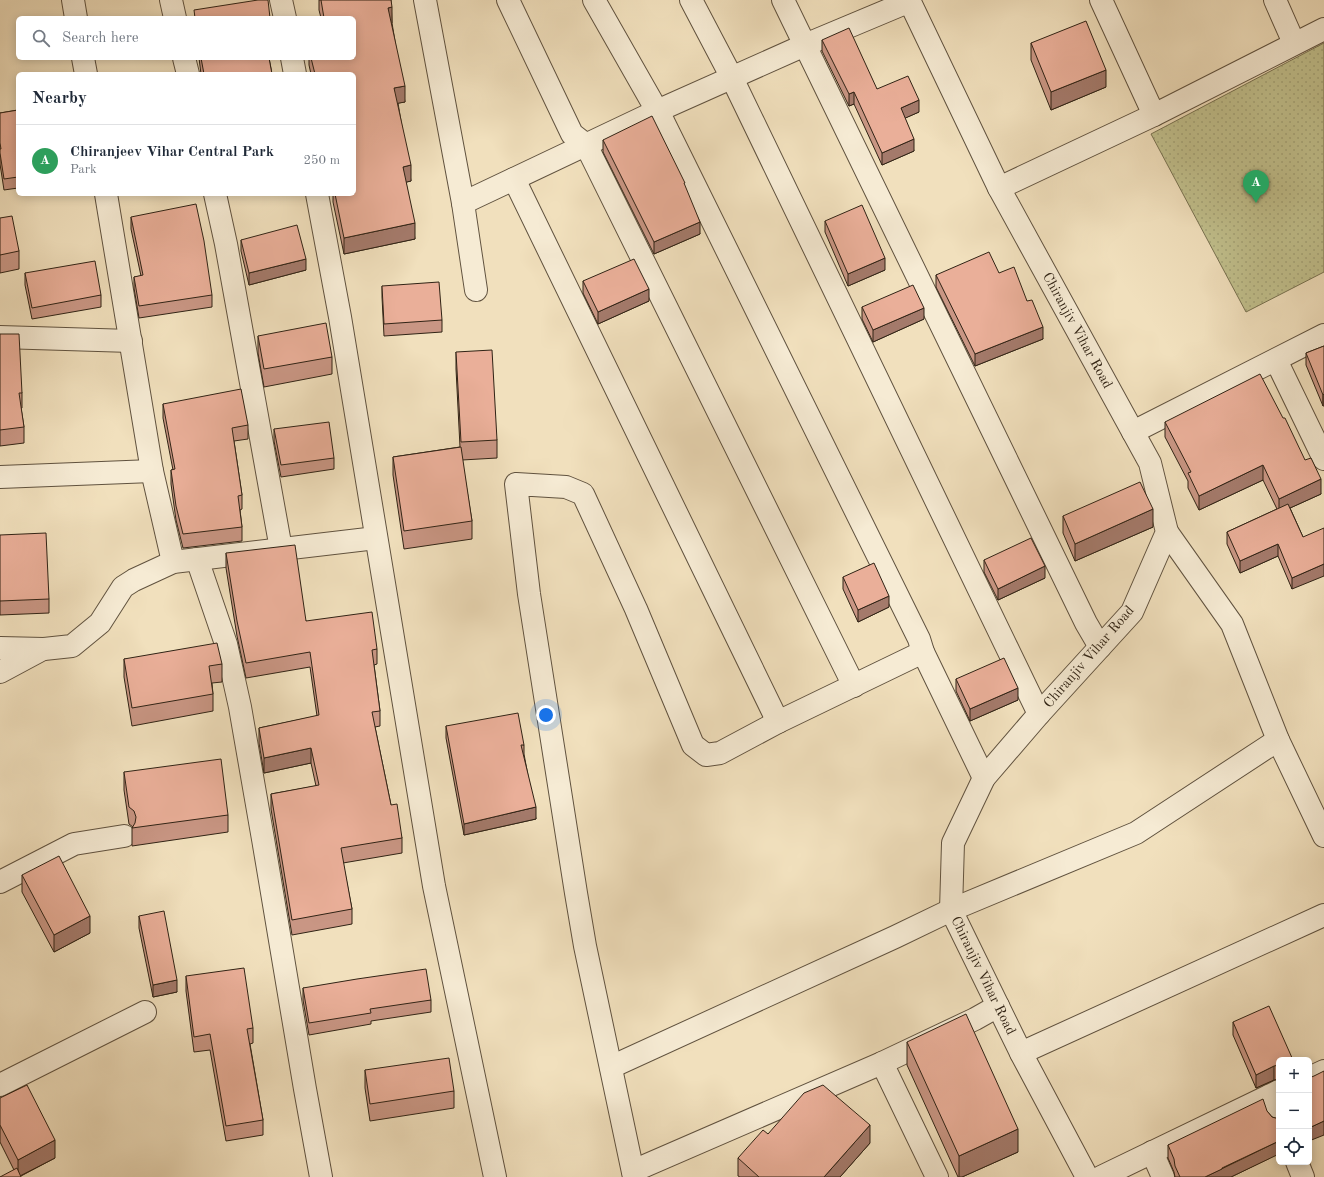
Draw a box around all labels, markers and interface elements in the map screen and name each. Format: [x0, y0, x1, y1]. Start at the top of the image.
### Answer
search box [16, 16, 356, 60]
icon: search [30, 27, 52, 49]
text: Search here [62, 31, 139, 46]
text: Nearby [32, 90, 87, 107]
text: Chiranjeev Vihar Central Park [70, 145, 274, 160]
text: A [40, 154, 50, 167]
text: 250 m [303, 154, 340, 167]
text: Park [70, 163, 97, 176]
pin: A [1243, 170, 1269, 203]
street label: Chiranjiv Vihar Road [1040, 270, 1115, 391]
street label: Chiranjiv Vihar Road [1041, 603, 1137, 711]
your location [536, 705, 556, 725]
street label: Chiranjiv Vihar Road [948, 914, 1018, 1037]
map controls [1276, 1057, 1312, 1165]
button: + [1276, 1057, 1312, 1093]
button: − [1276, 1093, 1312, 1129]
button: locate [1276, 1129, 1312, 1165]

